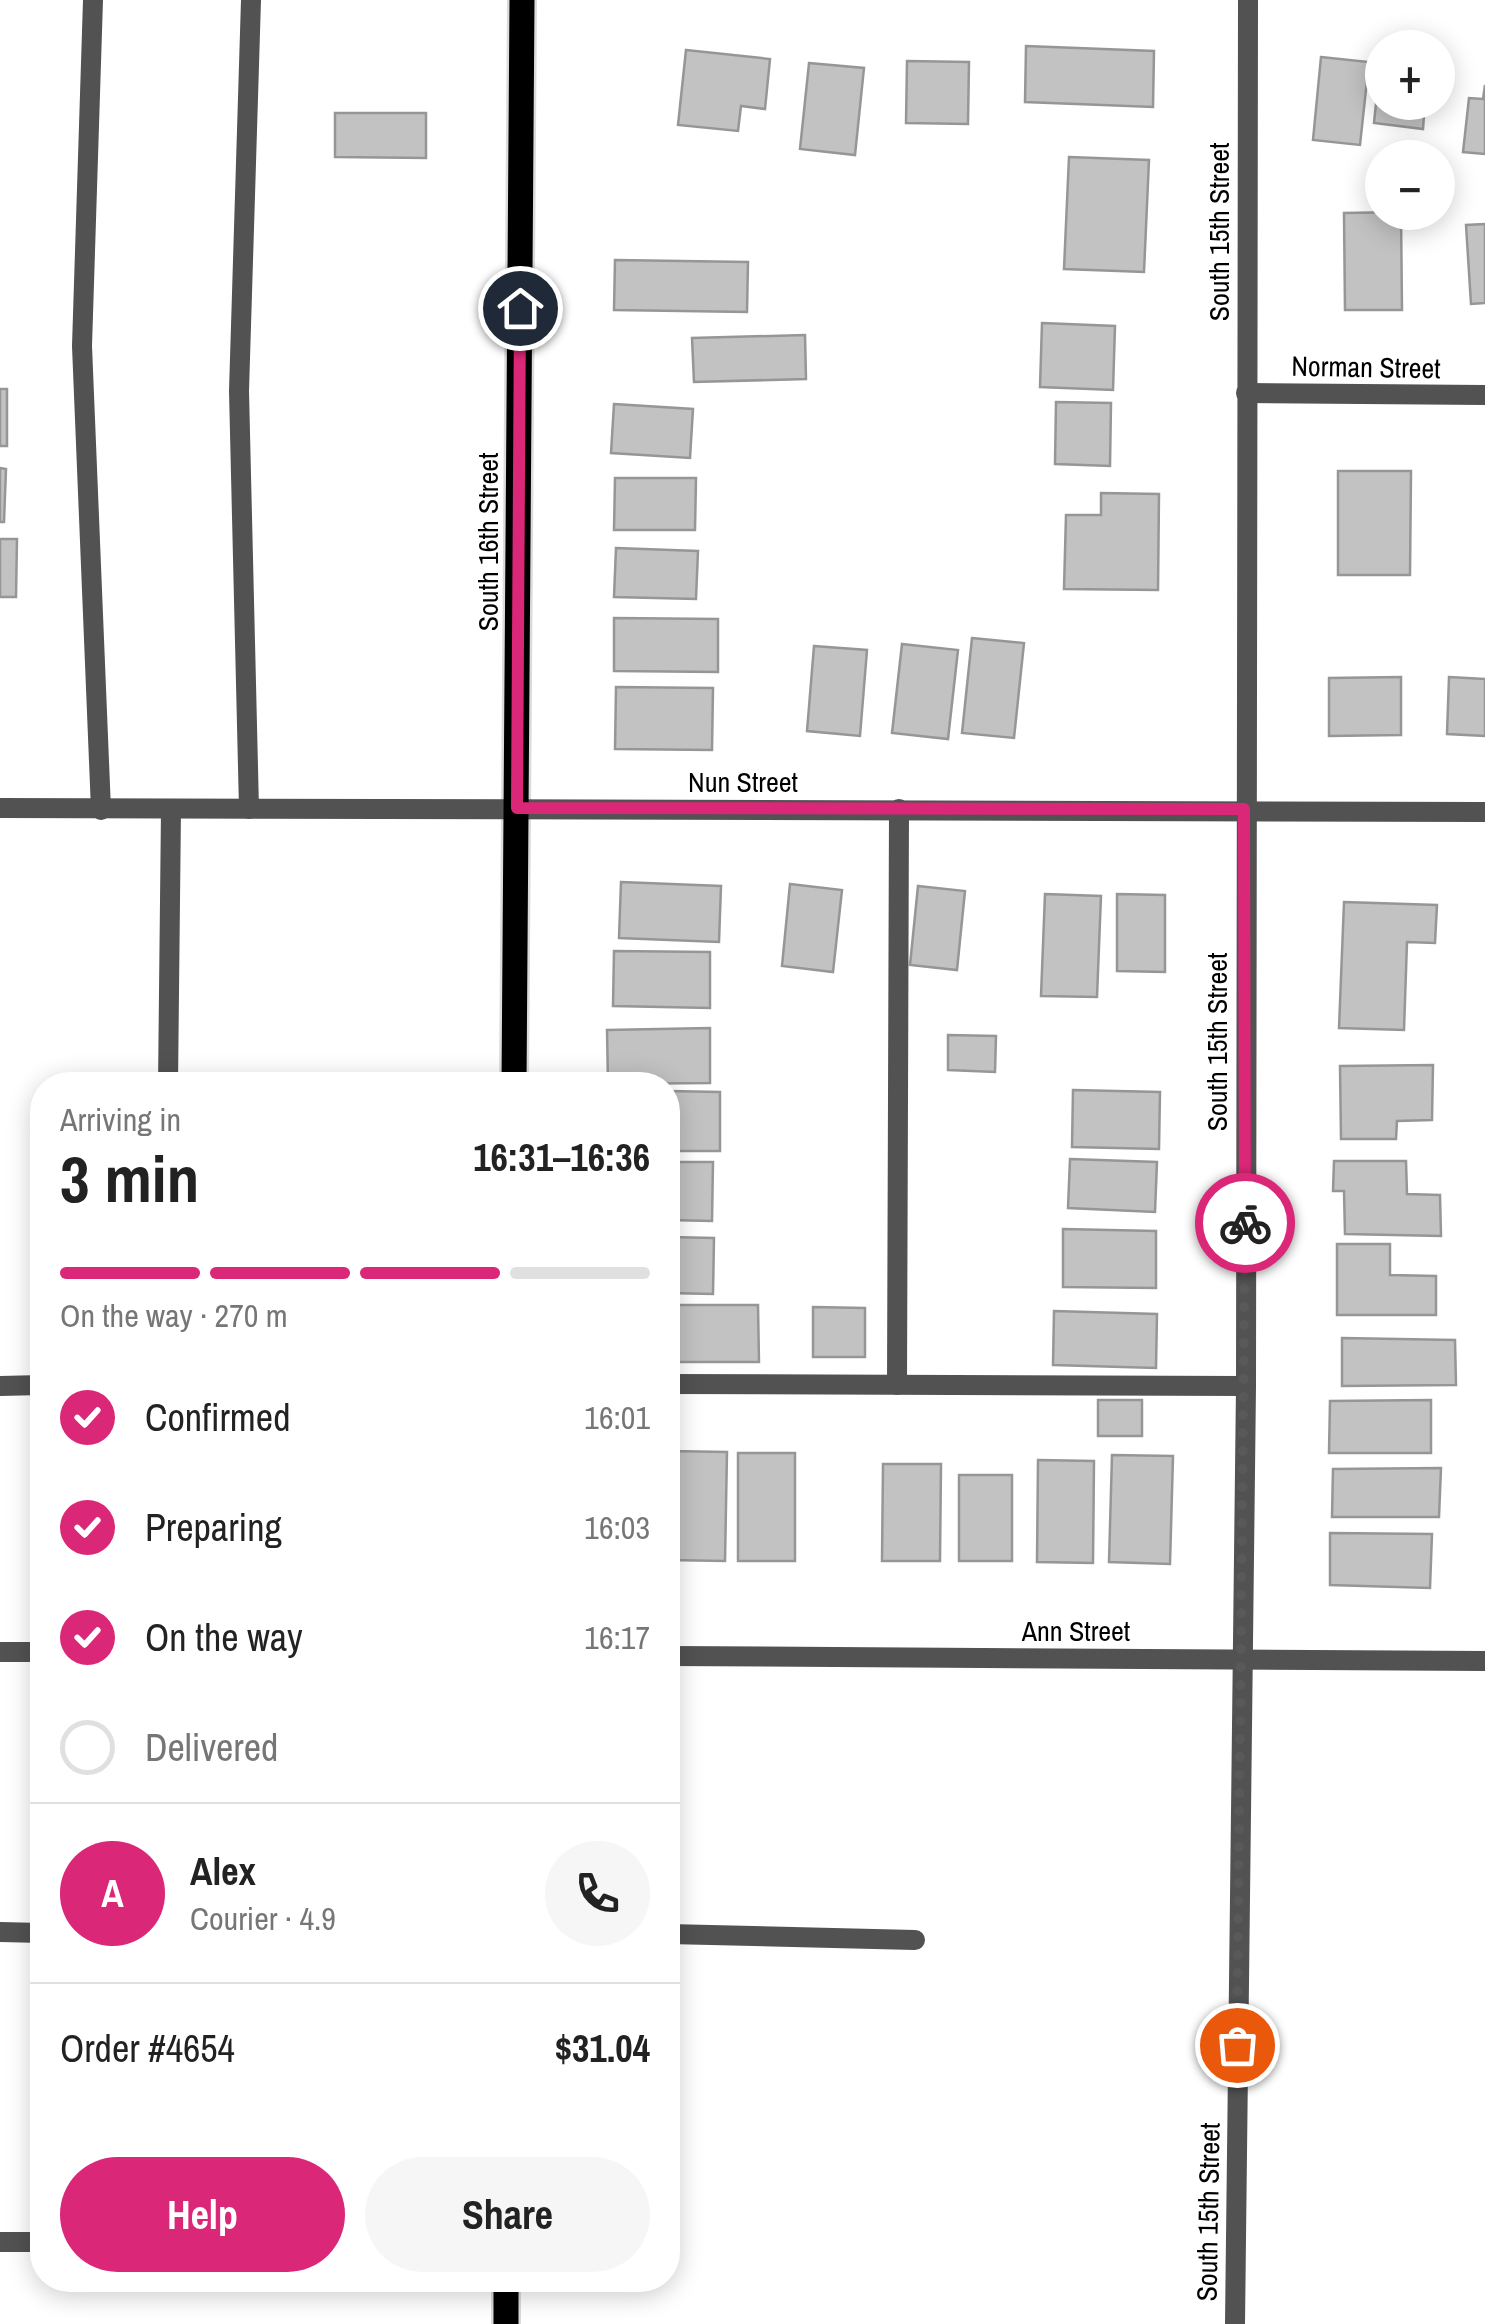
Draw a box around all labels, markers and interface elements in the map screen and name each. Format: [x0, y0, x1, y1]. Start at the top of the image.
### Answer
map controls [1365, 30, 1455, 230]
button: + [1365, 30, 1455, 120]
button: − [1365, 140, 1455, 230]
street label: South 15th Street [1200, 143, 1238, 321]
pin [478, 266, 563, 351]
icon: home [493, 281, 548, 336]
street label: Norman Street [1291, 347, 1441, 387]
street label: South 16th Street [469, 453, 507, 631]
street label: Nun Street [688, 763, 798, 801]
street label: South 15th Street [1198, 953, 1236, 1131]
text: Arriving in [60, 1098, 181, 1141]
text: 16:31–16:36 [473, 1132, 650, 1183]
text: 3 min [60, 1135, 199, 1222]
courier [1195, 1173, 1295, 1273]
icon: bike [1218, 1196, 1273, 1251]
text: On the way · 270 m [60, 1294, 288, 1337]
icon: check [60, 1390, 115, 1445]
text: Confirmed [145, 1392, 290, 1443]
text: 16:01 [584, 1396, 650, 1439]
icon: check [60, 1500, 115, 1555]
text: Preparing [145, 1502, 282, 1553]
text: 16:03 [584, 1506, 650, 1549]
icon: check [60, 1610, 115, 1665]
text: On the way [145, 1612, 303, 1663]
street label: Ann Street [1021, 1612, 1130, 1650]
text: 16:17 [584, 1616, 650, 1659]
text: Delivered [145, 1722, 278, 1773]
button: phone [545, 1841, 650, 1946]
text: Alex [190, 1846, 256, 1897]
text: A [101, 1868, 124, 1919]
text: Courier · 4.9 [190, 1897, 336, 1940]
pin [1195, 2003, 1280, 2088]
icon: bag [1210, 2018, 1265, 2073]
text: Order #4654 [60, 2023, 235, 2074]
text: $31.04 [555, 2023, 650, 2074]
street label: South 15th Street [1187, 2122, 1229, 2302]
button: Help [60, 2157, 345, 2272]
button: Share [365, 2157, 650, 2272]

